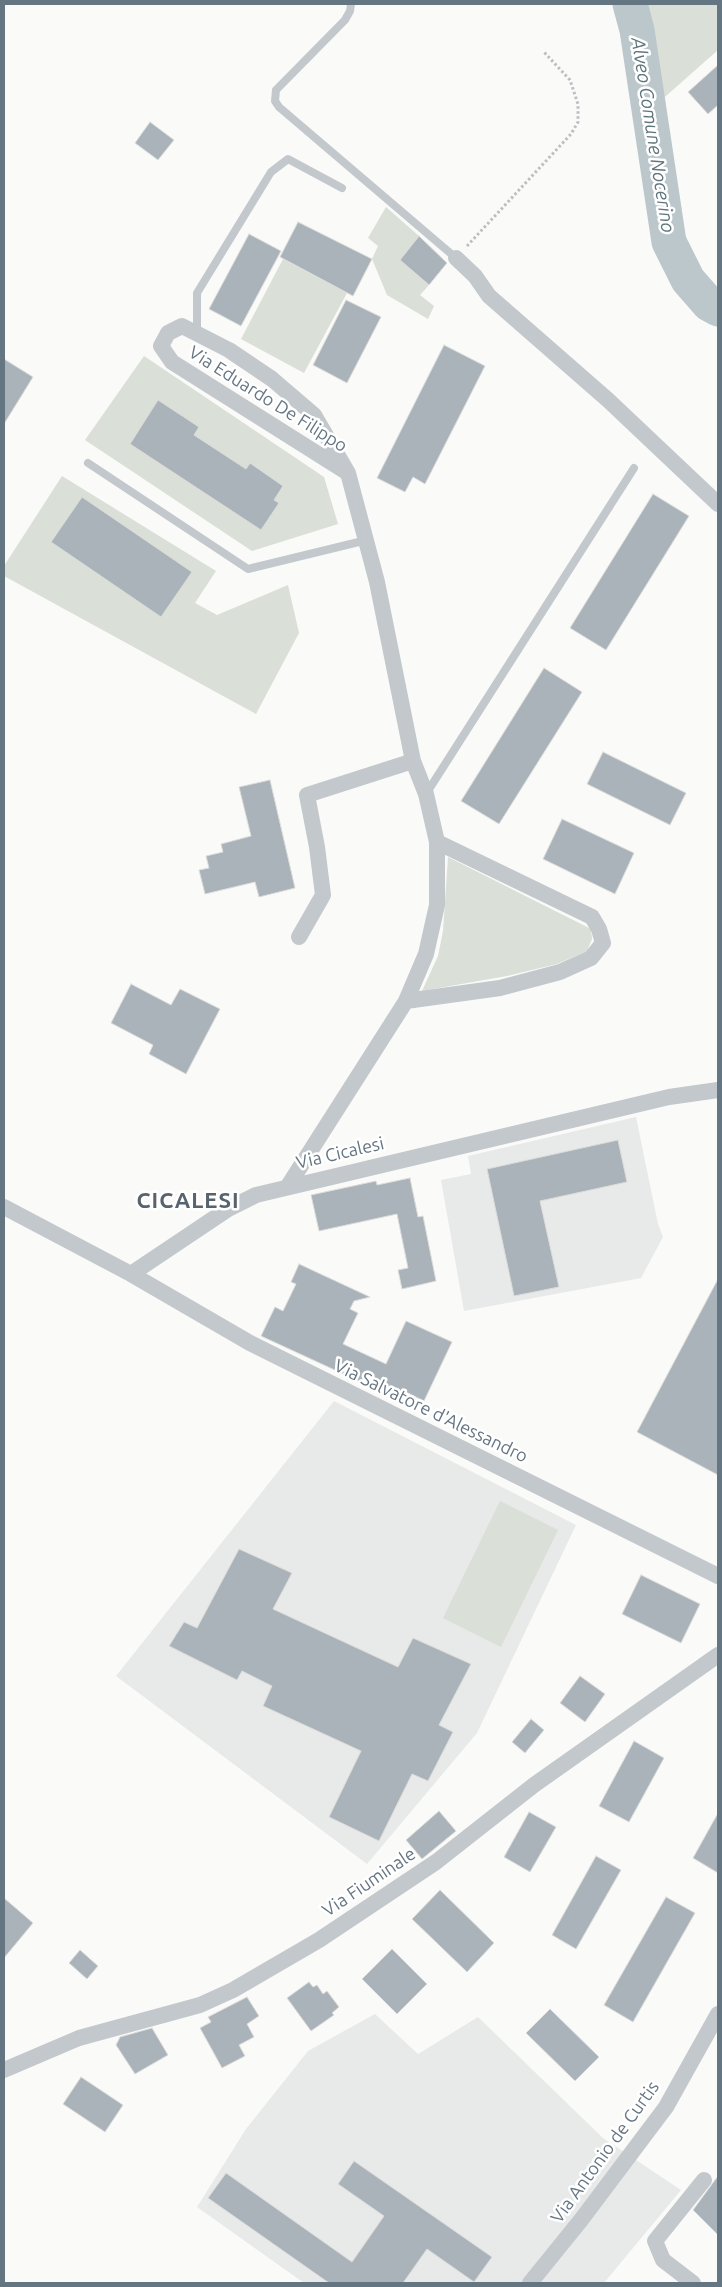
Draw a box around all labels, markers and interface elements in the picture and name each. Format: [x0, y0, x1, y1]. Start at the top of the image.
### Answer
water label: Alveo Comune Nocerino [626, 36, 680, 234]
street label: Via Eduardo De Filippo [185, 341, 351, 457]
street label: Via Cicalesi [294, 1132, 386, 1174]
district label: CICALESI [135, 1188, 241, 1214]
street label: Via Salvatore d'Alessandro [331, 1355, 531, 1467]
street label: Via Fiuminale [318, 1843, 420, 1921]
street label: Via Antonio de Curtis [546, 2077, 664, 2227]

